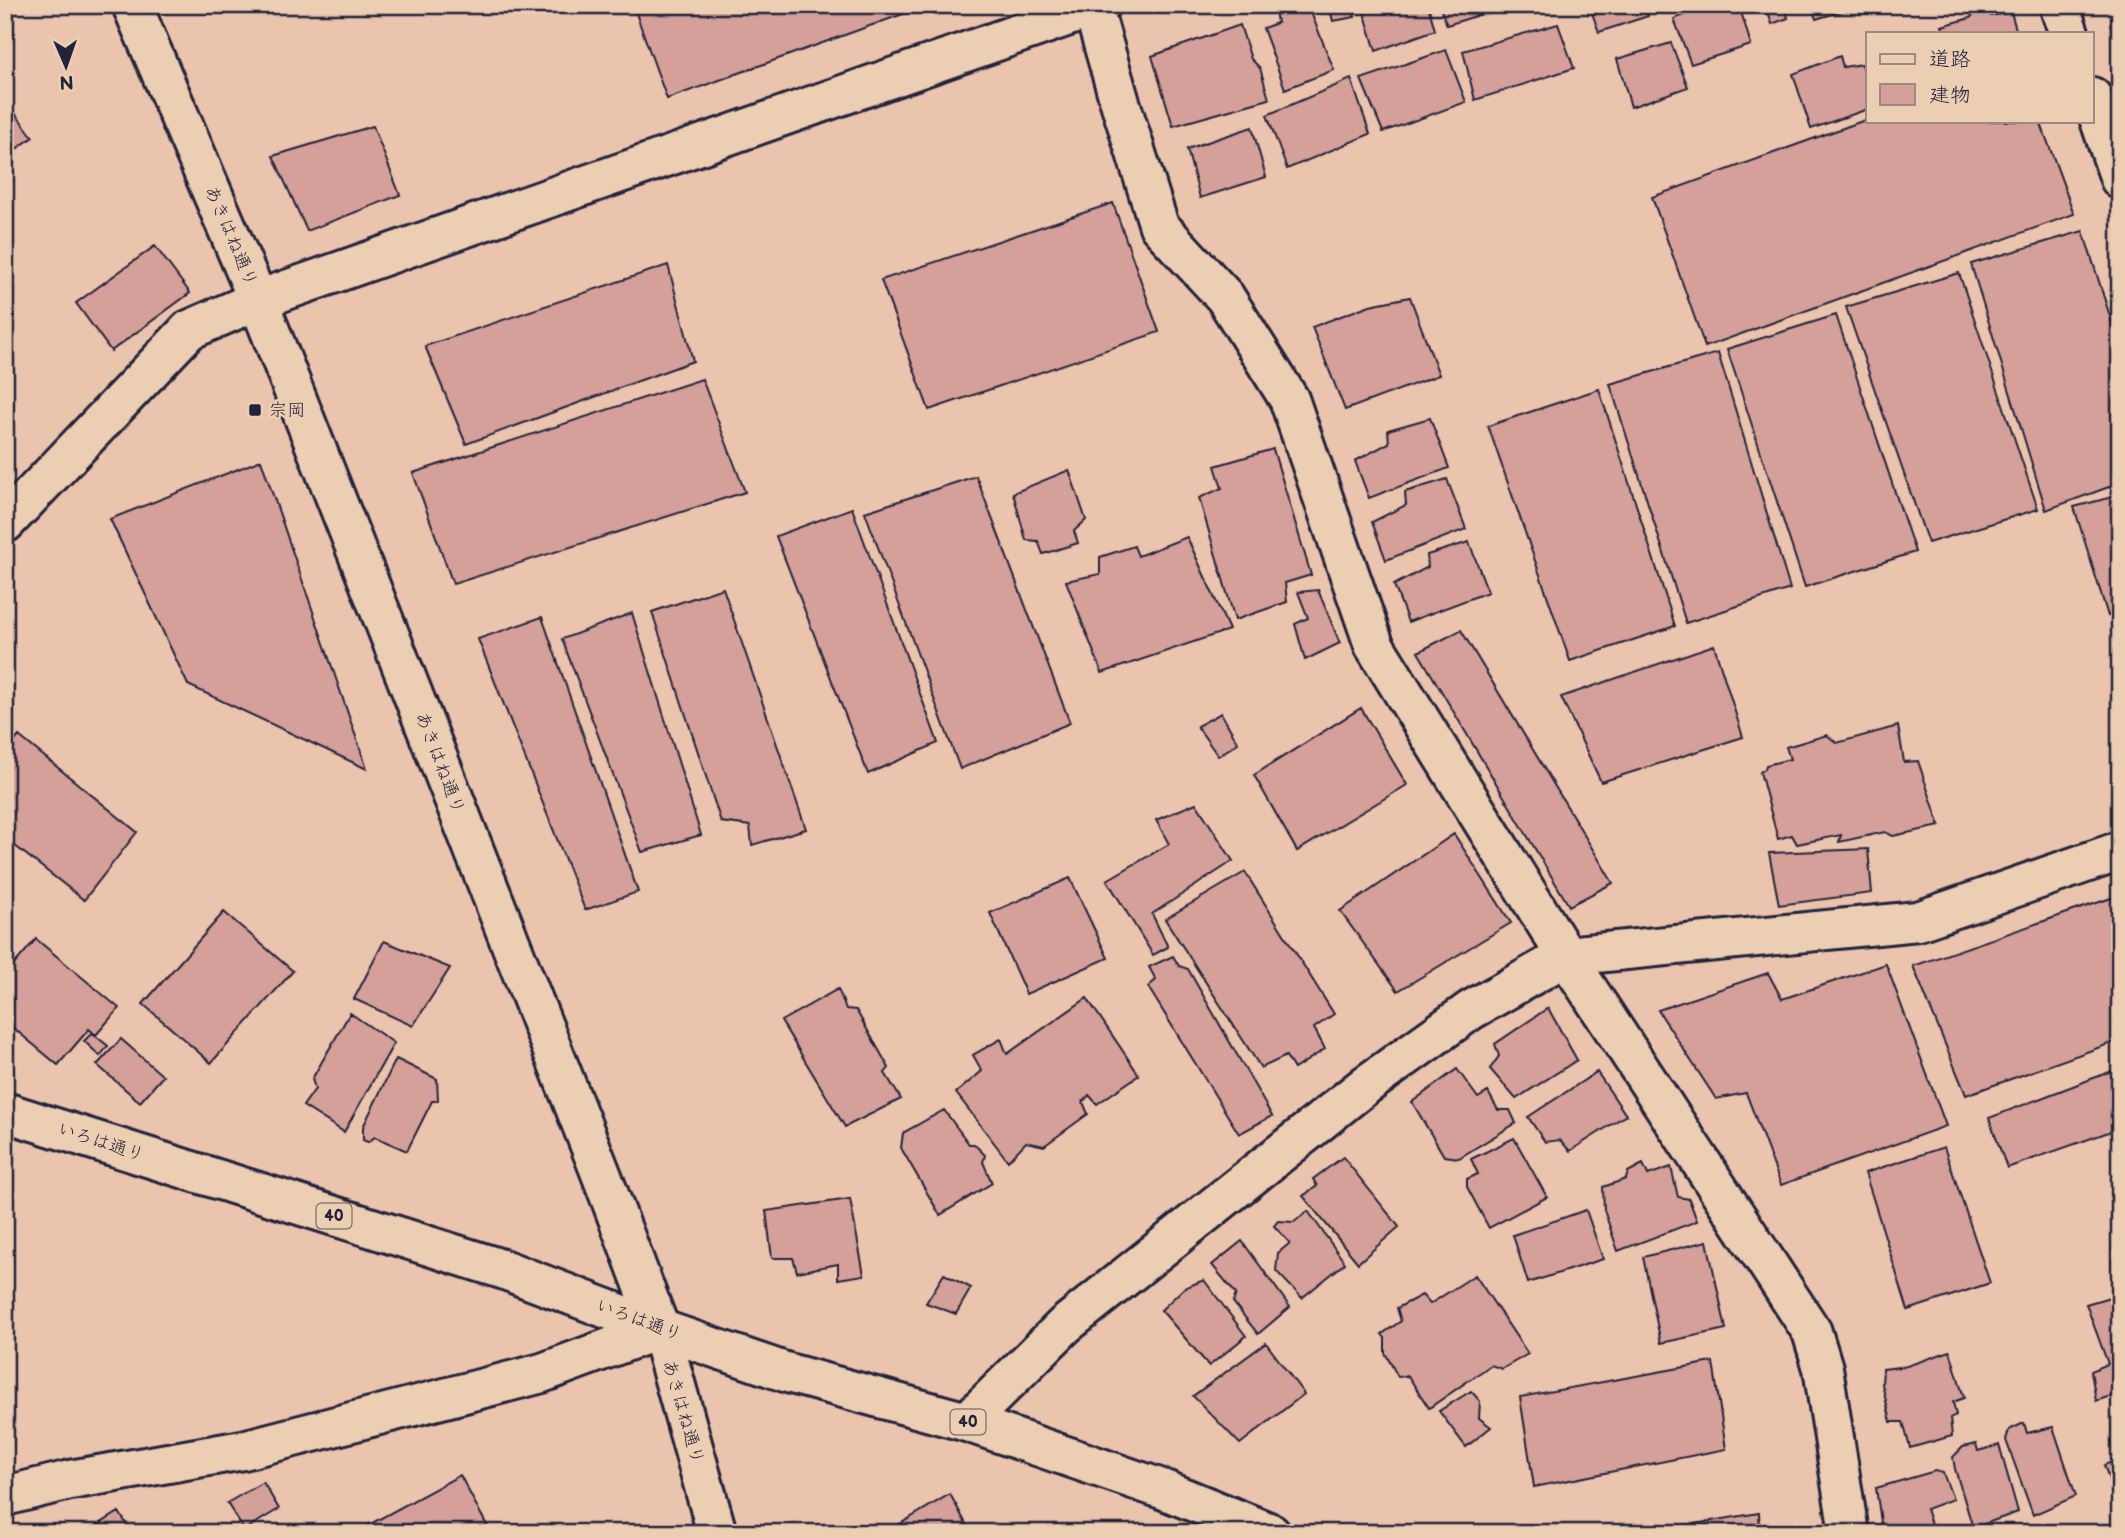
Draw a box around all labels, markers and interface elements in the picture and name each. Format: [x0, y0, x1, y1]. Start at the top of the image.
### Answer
north arrow [32, 32, 102, 102]
legend [1866, 32, 2094, 122]
text: 道路 [1929, 47, 1971, 72]
text: N [59, 70, 74, 93]
text: 建物 [1929, 83, 1971, 108]
street label: あきはね通り [200, 182, 262, 290]
place label: 宗岡 [269, 400, 305, 421]
marker: 宗岡 [247, 402, 263, 418]
street label: あきはね通り [411, 709, 469, 817]
street label: いろは通り [55, 1118, 147, 1166]
road number: 40 [316, 1204, 352, 1228]
street label: いろは通り [593, 1295, 685, 1345]
street label: あきはね通り [658, 1357, 708, 1467]
road number: 40 [950, 1410, 986, 1434]

